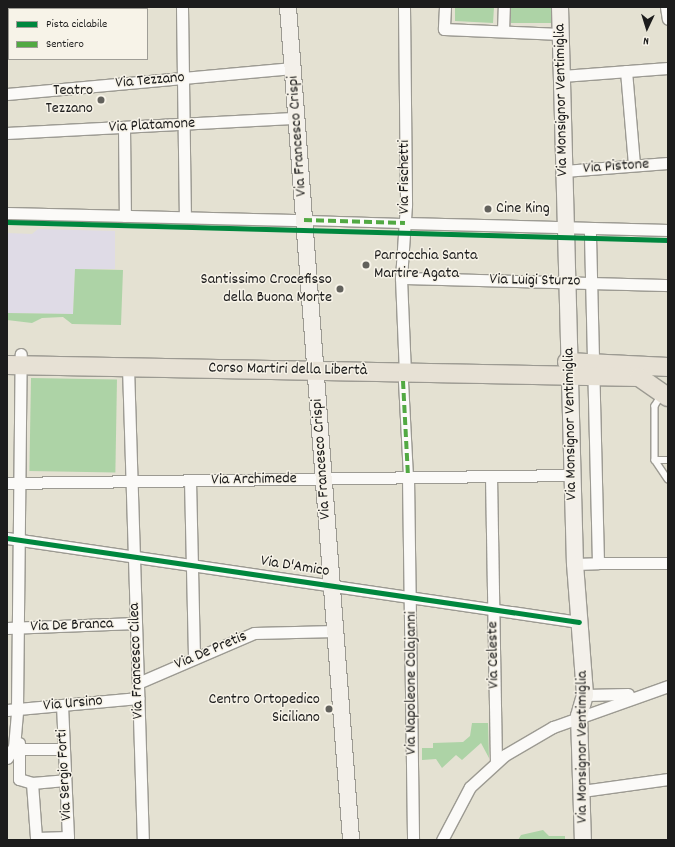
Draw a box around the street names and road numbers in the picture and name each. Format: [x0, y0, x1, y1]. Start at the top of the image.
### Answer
street label: Via Monsignor Ventimiglia [551, 24, 573, 176]
street label: Via Tezzano [115, 68, 185, 94]
street label: Via Francesco Crispi [284, 75, 312, 197]
street label: Via Platamone [108, 114, 196, 138]
street label: Via Fischetti [395, 140, 415, 214]
street label: Via Pistone [582, 155, 650, 179]
street label: Via Luigi Sturzo [489, 271, 581, 291]
street label: Via Monsignor Ventimiglia [560, 348, 582, 500]
street label: Corso Martiri della Libertà [208, 359, 368, 381]
street label: Via Francesco Crispi [308, 398, 336, 520]
street label: Via Archimede [211, 470, 297, 490]
street label: Via D'Amico [259, 552, 331, 582]
street label: Via Francesco Cilea [125, 603, 149, 719]
street label: Via Napoleone Colajanni [402, 611, 422, 755]
street label: Via De Branca [30, 615, 114, 637]
street label: Via Celeste [484, 621, 504, 689]
street label: Via De Pretis [172, 627, 250, 675]
street label: Via Monsignor Ventimiglia [573, 671, 593, 823]
street label: Via Ursino [42, 692, 104, 716]
street label: Via Sergio Forti [53, 729, 77, 821]

